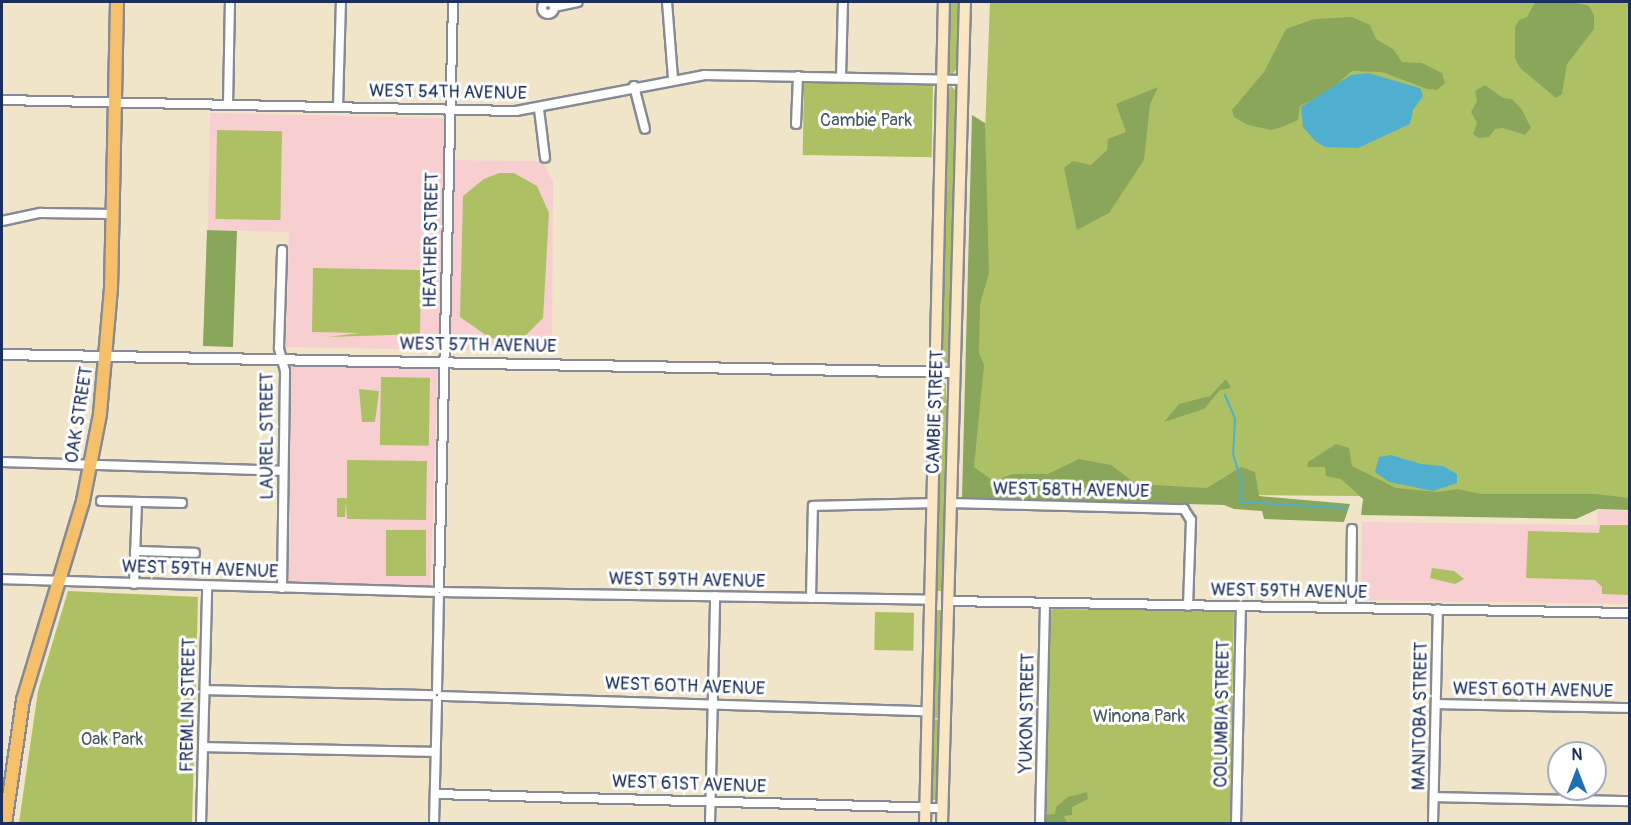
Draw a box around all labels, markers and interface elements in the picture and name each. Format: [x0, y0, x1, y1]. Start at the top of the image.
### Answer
street label: WEST 54TH AVENUE [369, 81, 527, 105]
park label: Cambie Park [820, 110, 912, 132]
street label: HEATHER STREET [420, 172, 444, 308]
street label: WEST 57TH AVENUE [399, 334, 557, 358]
street label: CAMBIE STREET [923, 350, 949, 474]
street label: OAK STREET [62, 365, 98, 465]
street label: LAUREL STREET [257, 372, 279, 500]
street label: WEST 58TH AVENUE [993, 479, 1149, 503]
street label: WEST 59TH AVENUE [121, 556, 279, 584]
street label: WEST 59TH AVENUE [608, 569, 766, 593]
street label: WEST 59TH AVENUE [1210, 580, 1368, 604]
street label: FREMLIN STREET [177, 638, 201, 772]
street label: COLUMBIA STREET [1211, 640, 1235, 788]
street label: MANITOBA STREET [1409, 641, 1433, 791]
street label: YUKON STREET [1016, 653, 1040, 773]
street label: WEST 60TH AVENUE [604, 673, 766, 701]
street label: WEST 60TH AVENUE [1453, 679, 1613, 703]
park label: Winona Park [1093, 706, 1185, 728]
park label: Oak Park [81, 729, 143, 751]
north arrow [1547, 741, 1607, 801]
text: N [1572, 745, 1582, 765]
street label: WEST 61ST AVENUE [612, 772, 766, 798]

